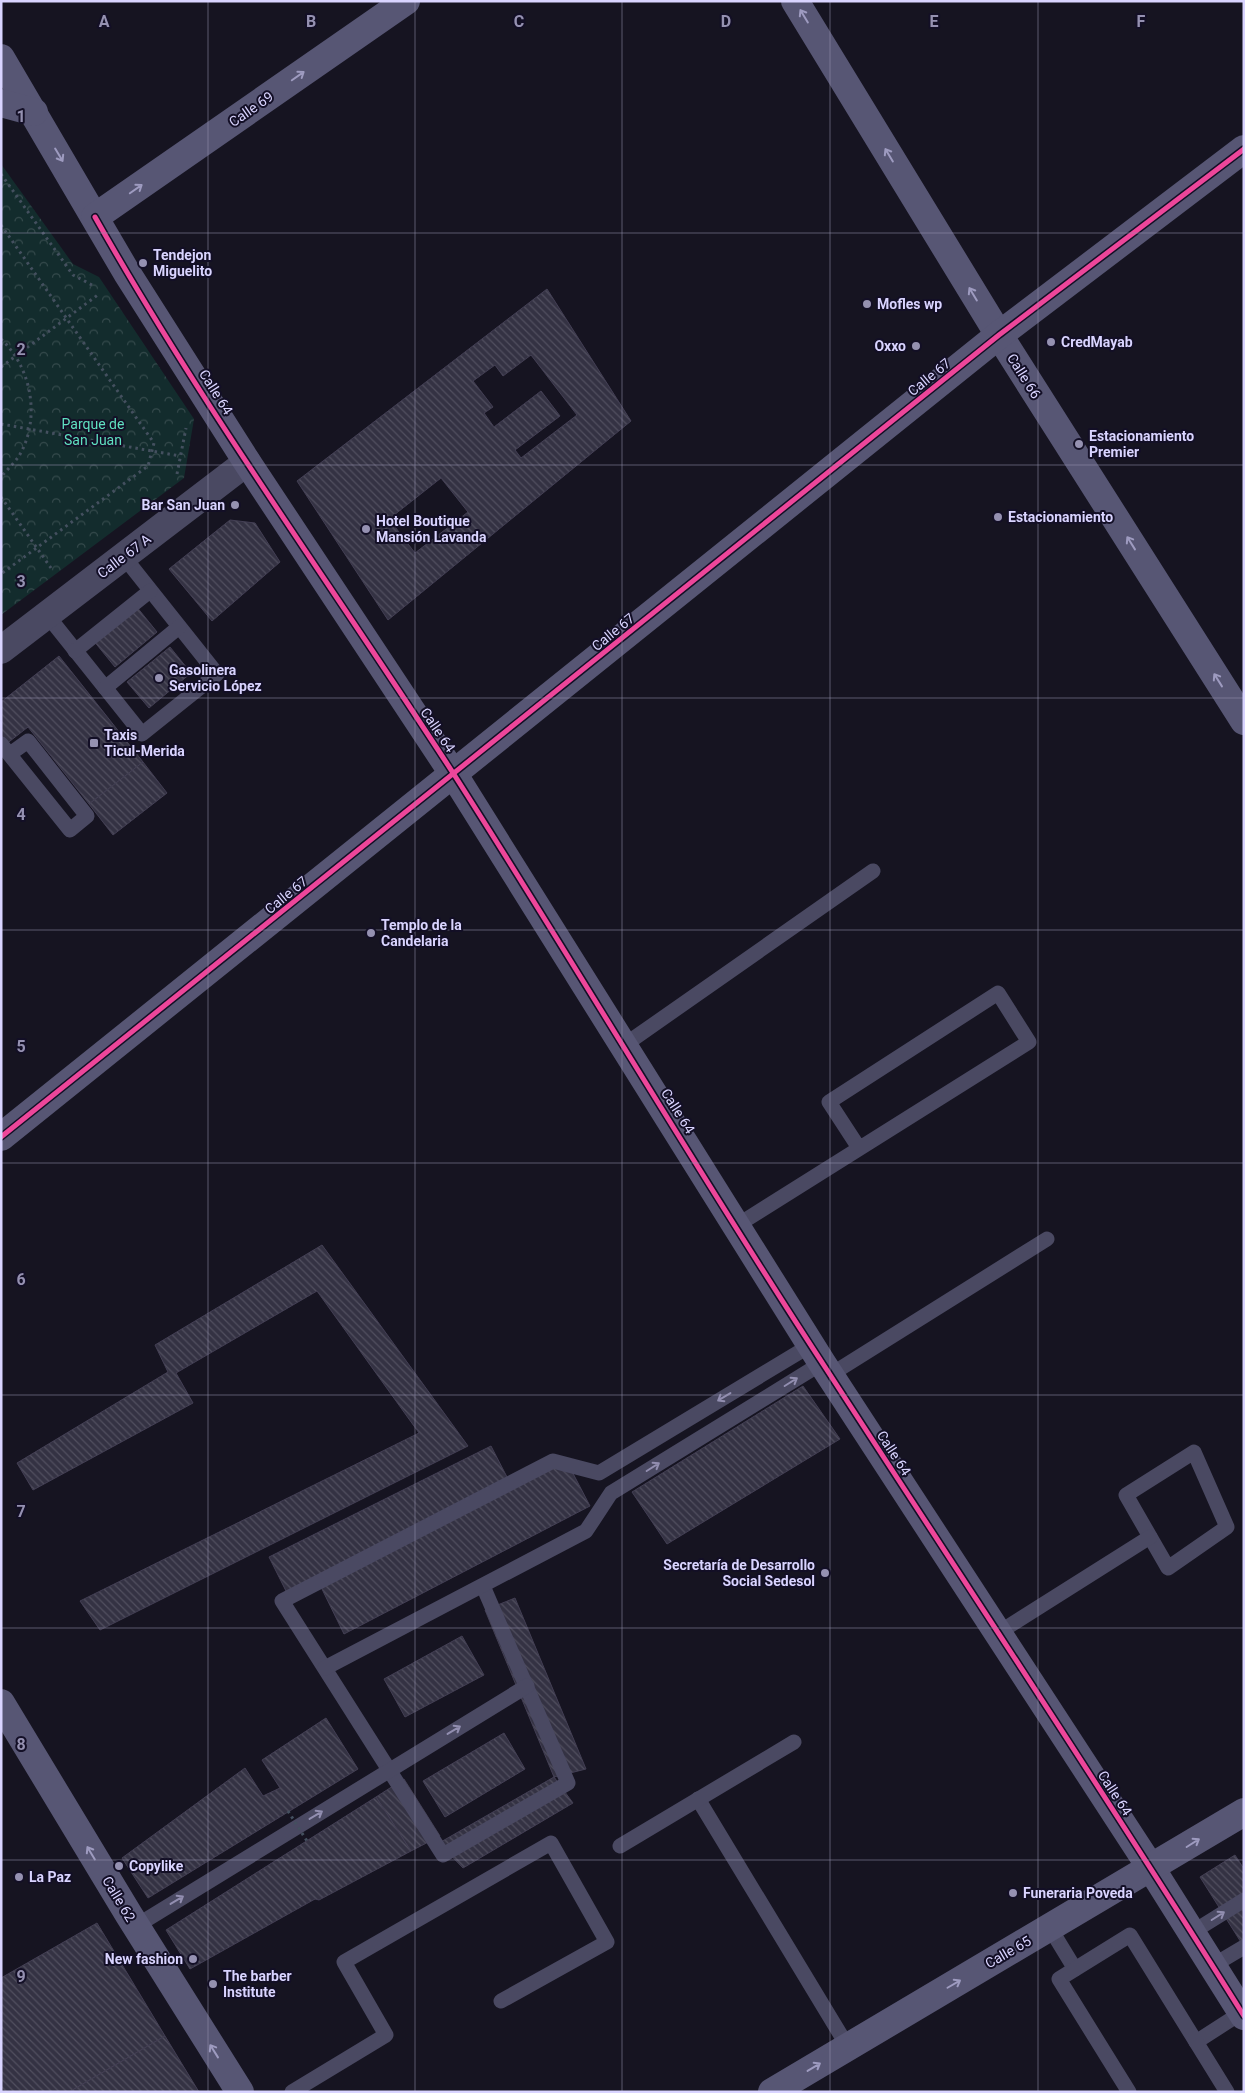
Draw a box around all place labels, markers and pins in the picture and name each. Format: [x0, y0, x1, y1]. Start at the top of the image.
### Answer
place label: Tendejon Miguelito [153, 247, 212, 279]
marker: Tendejon Miguelito [137, 257, 149, 269]
place label: Mofles wp [877, 296, 942, 312]
marker: Mofles wp [861, 298, 873, 310]
place label: CredMayab [1061, 334, 1133, 350]
marker: CredMayab [1045, 336, 1057, 348]
place label: Oxxo [874, 338, 906, 354]
marker: Oxxo [910, 340, 922, 352]
place label: Estacionamiento Premier [1089, 428, 1194, 460]
marker: Estacionamiento Premier [1073, 438, 1085, 450]
place label: Bar San Juan [142, 497, 225, 513]
marker: Bar San Juan [229, 499, 241, 511]
place label: Estacionamiento [1008, 509, 1113, 525]
marker: Estacionamiento [992, 511, 1004, 523]
place label: Hotel Boutique Mansión Lavanda [376, 513, 487, 545]
marker: Hotel Boutique Mansión Lavanda [360, 523, 372, 535]
place label: Gasolinera Servicio López [169, 662, 262, 694]
marker: Gasolinera Servicio López [153, 672, 165, 684]
place label: Taxis Ticul-Merida [104, 727, 185, 759]
marker: Taxis Ticul-Merida [88, 737, 100, 749]
place label: Templo de la Candelaria [381, 917, 462, 949]
marker: Templo de la Candelaria [365, 927, 377, 939]
place label: Secretaría de Desarrollo Social Sedesol [663, 1557, 815, 1589]
marker: Secretaría de Desarrollo Social Sedesol [819, 1567, 831, 1579]
place label: Copylike [129, 1858, 184, 1874]
marker: Copylike [113, 1860, 125, 1872]
place label: La Paz [29, 1869, 71, 1885]
marker: La Paz [13, 1871, 25, 1883]
place label: Funeraria Poveda [1023, 1885, 1133, 1901]
marker: Funeraria Poveda [1007, 1887, 1019, 1899]
place label: New fashion [105, 1951, 183, 1967]
marker: New fashion [187, 1953, 199, 1965]
place label: The barber Institute [223, 1968, 292, 2000]
marker: The barber Institute [207, 1978, 219, 1990]

